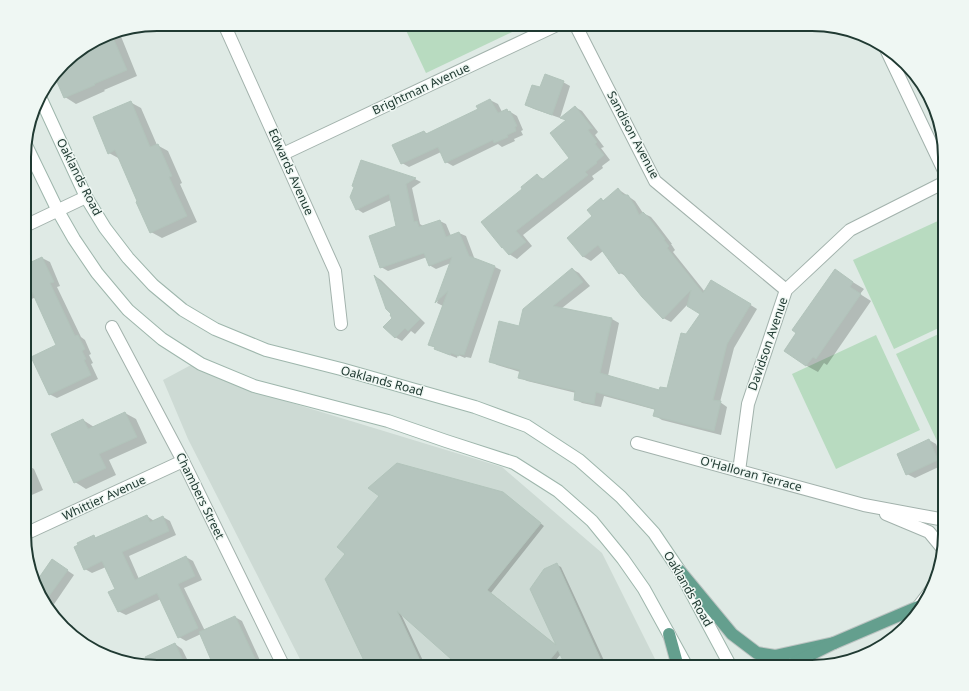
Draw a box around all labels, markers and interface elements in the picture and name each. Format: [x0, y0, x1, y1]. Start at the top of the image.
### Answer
street label: Brightman Avenue [369, 58, 472, 119]
street label: Sandison Avenue [603, 88, 664, 182]
street label: Edwards Avenue [265, 126, 318, 218]
street label: Oaklands Road [53, 135, 106, 218]
street label: Davidson Avenue [744, 295, 792, 393]
street label: Oaklands Road [339, 361, 425, 400]
street label: Chambers Street [172, 450, 229, 543]
street label: O'Halloran Terrace [698, 452, 804, 495]
street label: Whittier Avenue [59, 471, 149, 524]
street label: Oaklands Road [660, 548, 717, 630]

